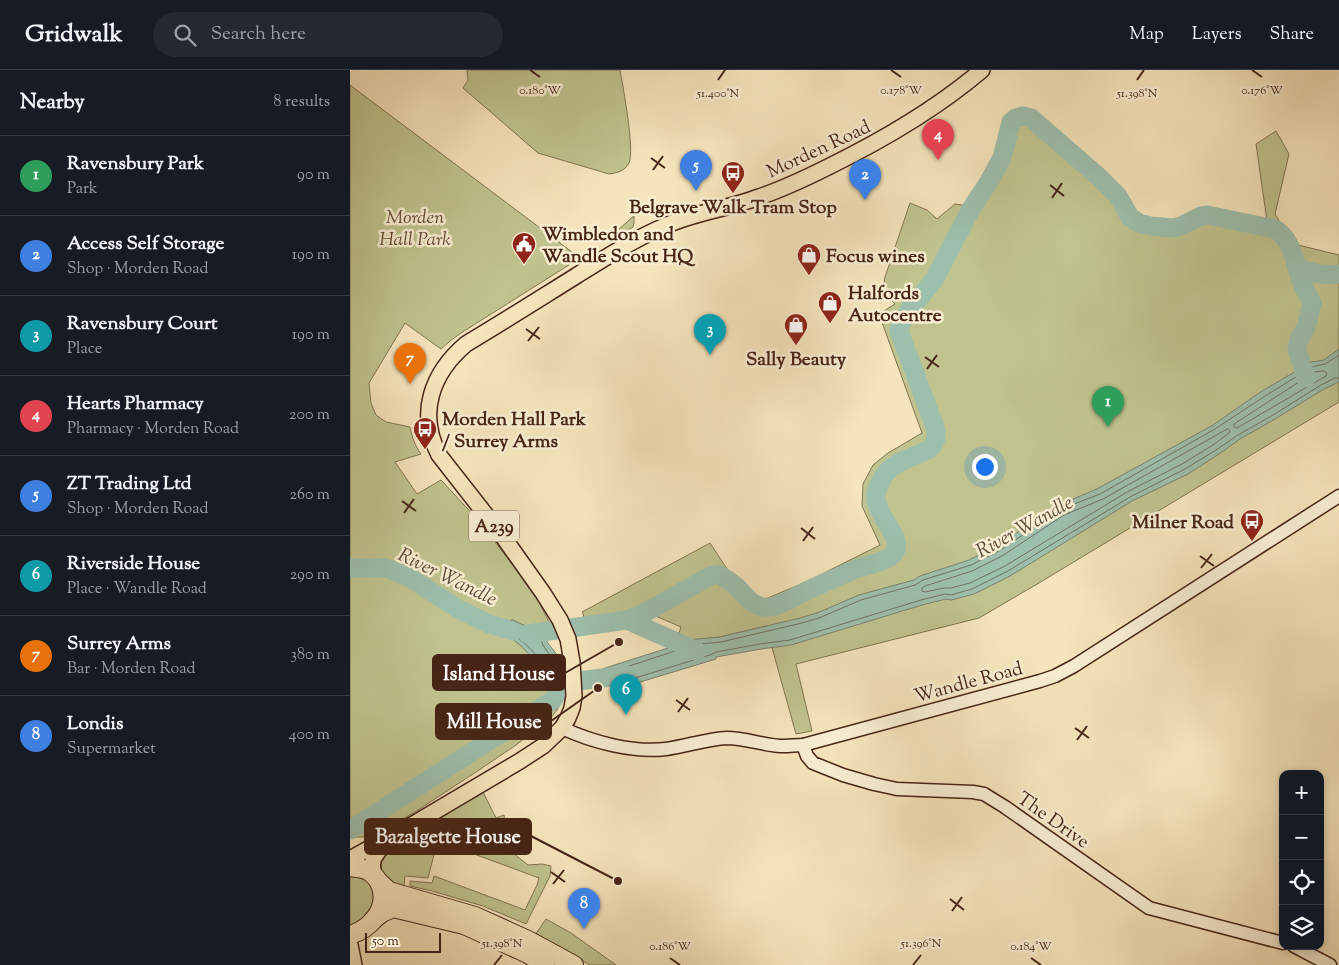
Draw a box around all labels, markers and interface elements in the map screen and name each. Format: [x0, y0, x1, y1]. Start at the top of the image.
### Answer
search box [153, 12, 503, 57]
text: Gridwalk [25, 18, 123, 52]
icon: search [171, 21, 199, 49]
text: Search here [211, 21, 306, 48]
text: Map [1129, 22, 1164, 48]
text: Layers [1192, 22, 1242, 48]
text: Share [1270, 22, 1314, 48]
text: 0.180°W [519, 82, 562, 100]
text: 0.178°W [880, 82, 922, 100]
text: 0.176°W [1241, 82, 1283, 100]
text: 51.400°N [696, 85, 740, 103]
text: 51.398°N [1116, 85, 1158, 103]
text: Nearby [20, 88, 85, 118]
text: 8 results [274, 91, 330, 114]
street label: Morden Road [763, 114, 876, 186]
pin: 4 [922, 119, 954, 160]
pin: 5 [680, 150, 712, 191]
text: Ravensbury Park [67, 151, 204, 178]
pin: 2 [849, 159, 881, 200]
bus stop icon: Belgrave Walk Tram Stop [720, 160, 746, 194]
text: 1 [33, 164, 39, 187]
text: 90 m [297, 164, 330, 187]
text: Park [67, 178, 98, 201]
place label: Belgrave Walk Tram Stop [629, 195, 837, 222]
park label: Morden Hall Park [379, 205, 451, 254]
place label: Wimbledon and Wandle Scout HQ [542, 222, 696, 271]
text: Access Self Storage [67, 231, 224, 258]
public building icon: Wimbledon and Wandle Scout HQ [511, 231, 537, 265]
shop icon: Focus wines [796, 242, 822, 276]
text: 2 [32, 244, 40, 267]
text: 190 m [292, 244, 330, 267]
place label: Focus wines [826, 244, 925, 271]
text: Shop · Morden Road [67, 258, 208, 281]
place label: Halfords Autocentre [848, 281, 942, 330]
shop icon: Halfords Autocentre [817, 290, 843, 324]
text: Ravensbury Court [67, 311, 218, 338]
shop icon: Sally Beauty [783, 312, 809, 346]
pin: 3 [694, 314, 726, 355]
text: 3 [33, 324, 39, 347]
text: 190 m [292, 324, 330, 347]
text: Place [67, 338, 102, 361]
pin: 7 [394, 343, 426, 384]
place label: Sally Beauty [746, 347, 847, 374]
pin: 1 [1092, 386, 1124, 427]
text: Hearts Pharmacy [67, 391, 204, 418]
text: 4 [32, 404, 40, 427]
text: 200 m [289, 404, 330, 427]
place label: Morden Hall Park / Surrey Arms [442, 407, 587, 456]
bus stop icon: Morden Hall Park / Surrey Arms [412, 416, 438, 450]
text: Pharmacy · Morden Road [67, 418, 239, 441]
your location [972, 454, 998, 480]
text: ZT Trading Ltd [67, 471, 192, 498]
text: 5 [33, 484, 39, 507]
text: 260 m [289, 484, 330, 507]
water label: River Wandle [971, 490, 1079, 567]
text: Shop · Morden Road [67, 498, 208, 521]
bus stop icon: Milner Road [1239, 508, 1265, 542]
place label: Milner Road [1132, 510, 1234, 537]
road number: A239 [469, 511, 519, 542]
water label: River Wandle [392, 542, 501, 615]
text: Riverside House [67, 551, 200, 578]
text: 6 [32, 564, 40, 587]
text: 290 m [290, 564, 330, 587]
text: Place · Wandle Road [67, 578, 207, 601]
text: Surrey Arms [67, 631, 171, 658]
text: 7 [32, 644, 40, 667]
text: 380 m [290, 644, 330, 667]
callout: Island House [433, 655, 565, 690]
street label: Wandle Road [911, 656, 1026, 711]
text: Bar · Morden Road [67, 658, 195, 681]
text: Island House [443, 661, 555, 690]
pin: 6 [610, 674, 642, 715]
callout: Mill House [436, 704, 551, 739]
text: Mill House [447, 709, 541, 738]
text: Londis [67, 711, 124, 738]
text: 8 [32, 724, 40, 747]
text: 400 m [289, 724, 330, 747]
text: Supermarket [67, 738, 156, 761]
map controls [1279, 770, 1324, 950]
button: + [1279, 770, 1324, 815]
street label: The Drive [1011, 786, 1094, 856]
button: − [1279, 815, 1324, 860]
callout: Bazalgette House [365, 819, 531, 854]
text: Bazalgette House [375, 824, 521, 853]
button: locate [1279, 860, 1324, 905]
pin: 8 [568, 888, 600, 929]
button: layers [1279, 905, 1324, 950]
scale bar [365, 930, 441, 953]
text: 50 m [372, 932, 399, 952]
text: 51.398°N [481, 935, 523, 953]
text: 51.396°N [900, 935, 942, 953]
text: 0.186°W [649, 938, 691, 956]
text: 0.184°W [1010, 938, 1052, 956]

